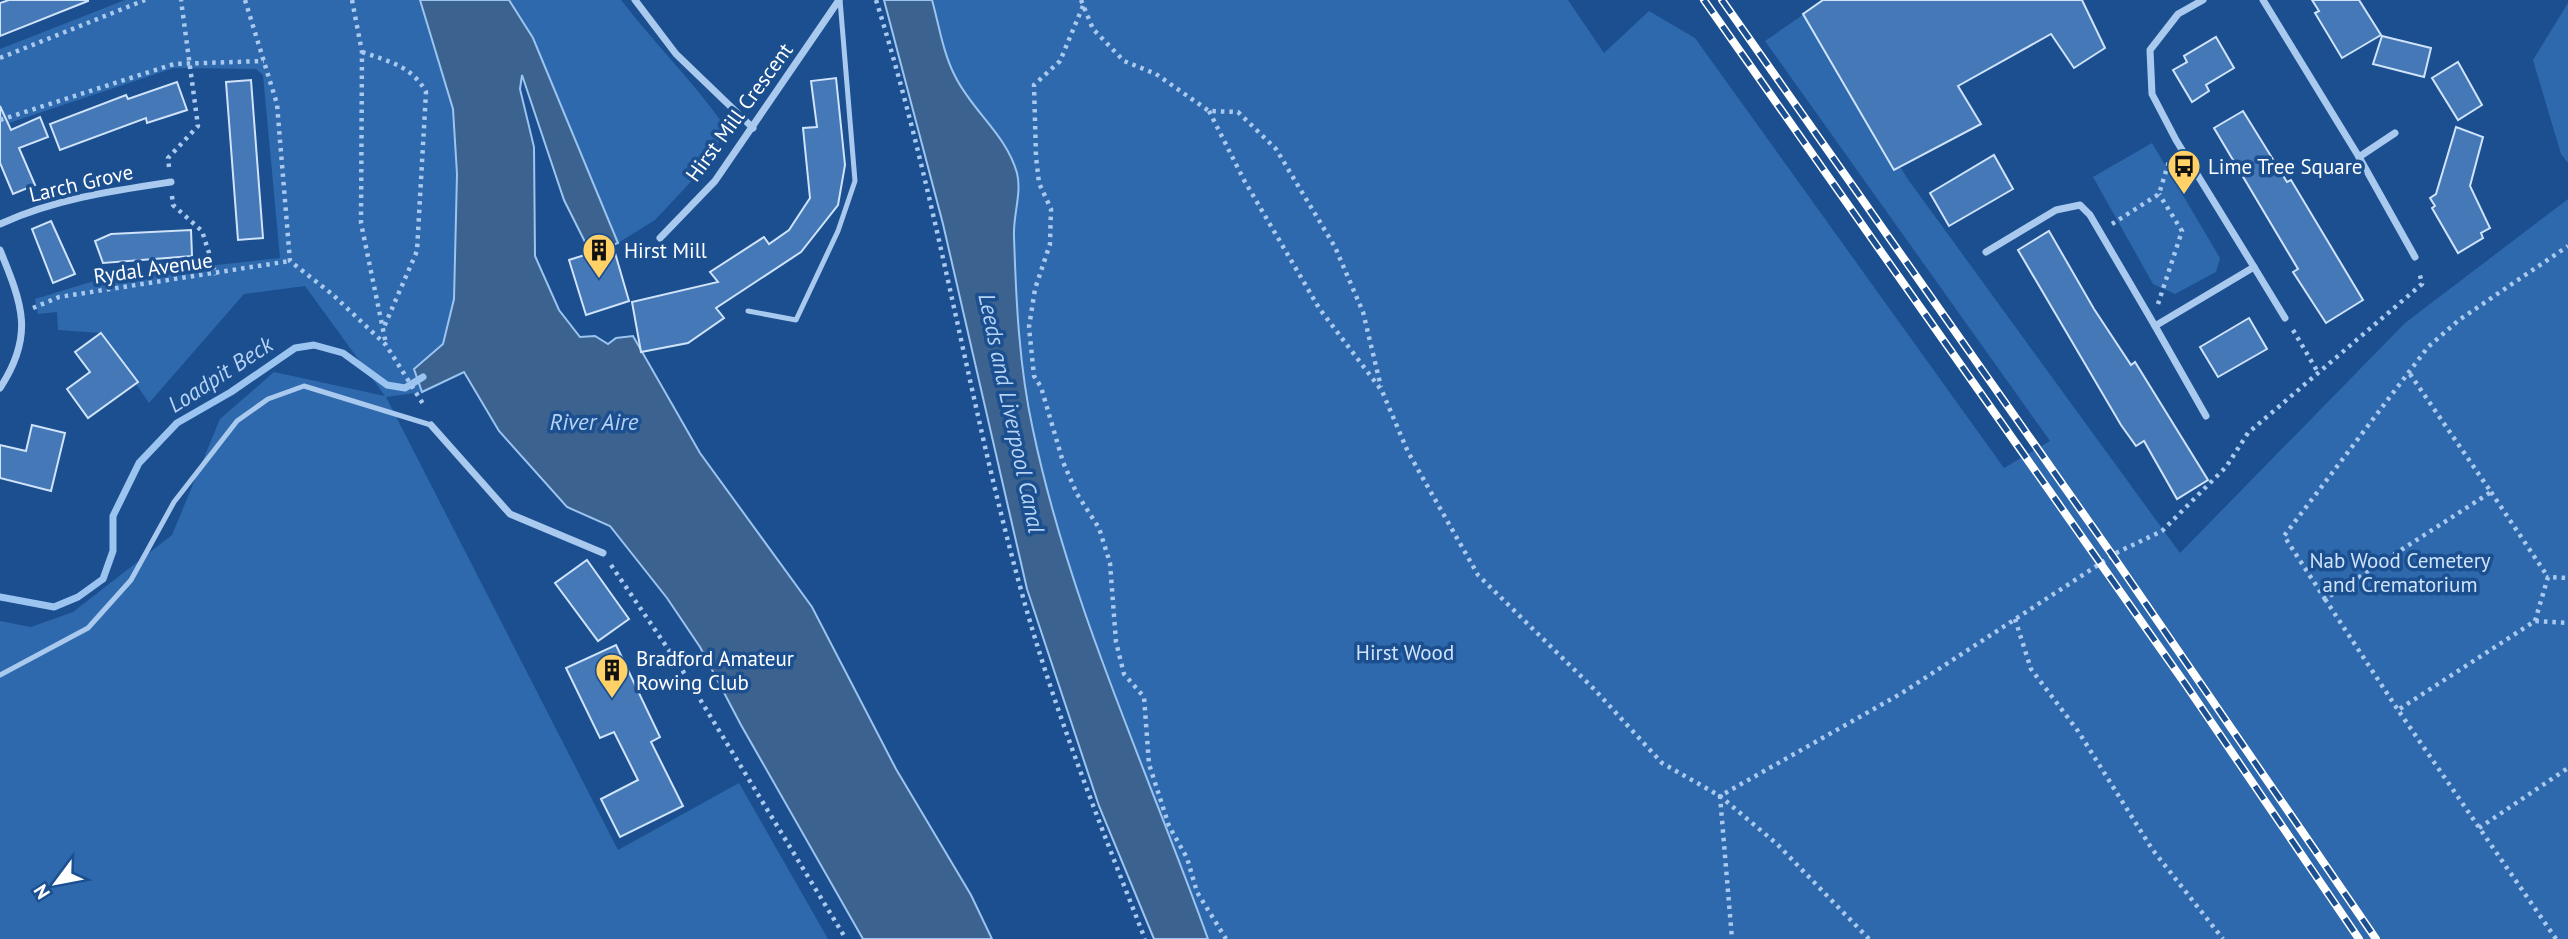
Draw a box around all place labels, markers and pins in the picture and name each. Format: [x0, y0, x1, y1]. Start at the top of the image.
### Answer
bus stop icon: Lime Tree Square [2165, 147, 2203, 196]
place label: Lime Tree Square [2208, 153, 2362, 180]
building icon: Hirst Mill [580, 231, 618, 280]
place label: Hirst Mill [624, 237, 707, 264]
place label: Bradford Amateur Rowing Club [636, 645, 794, 696]
building icon: Bradford Amateur Rowing Club [593, 651, 631, 700]

